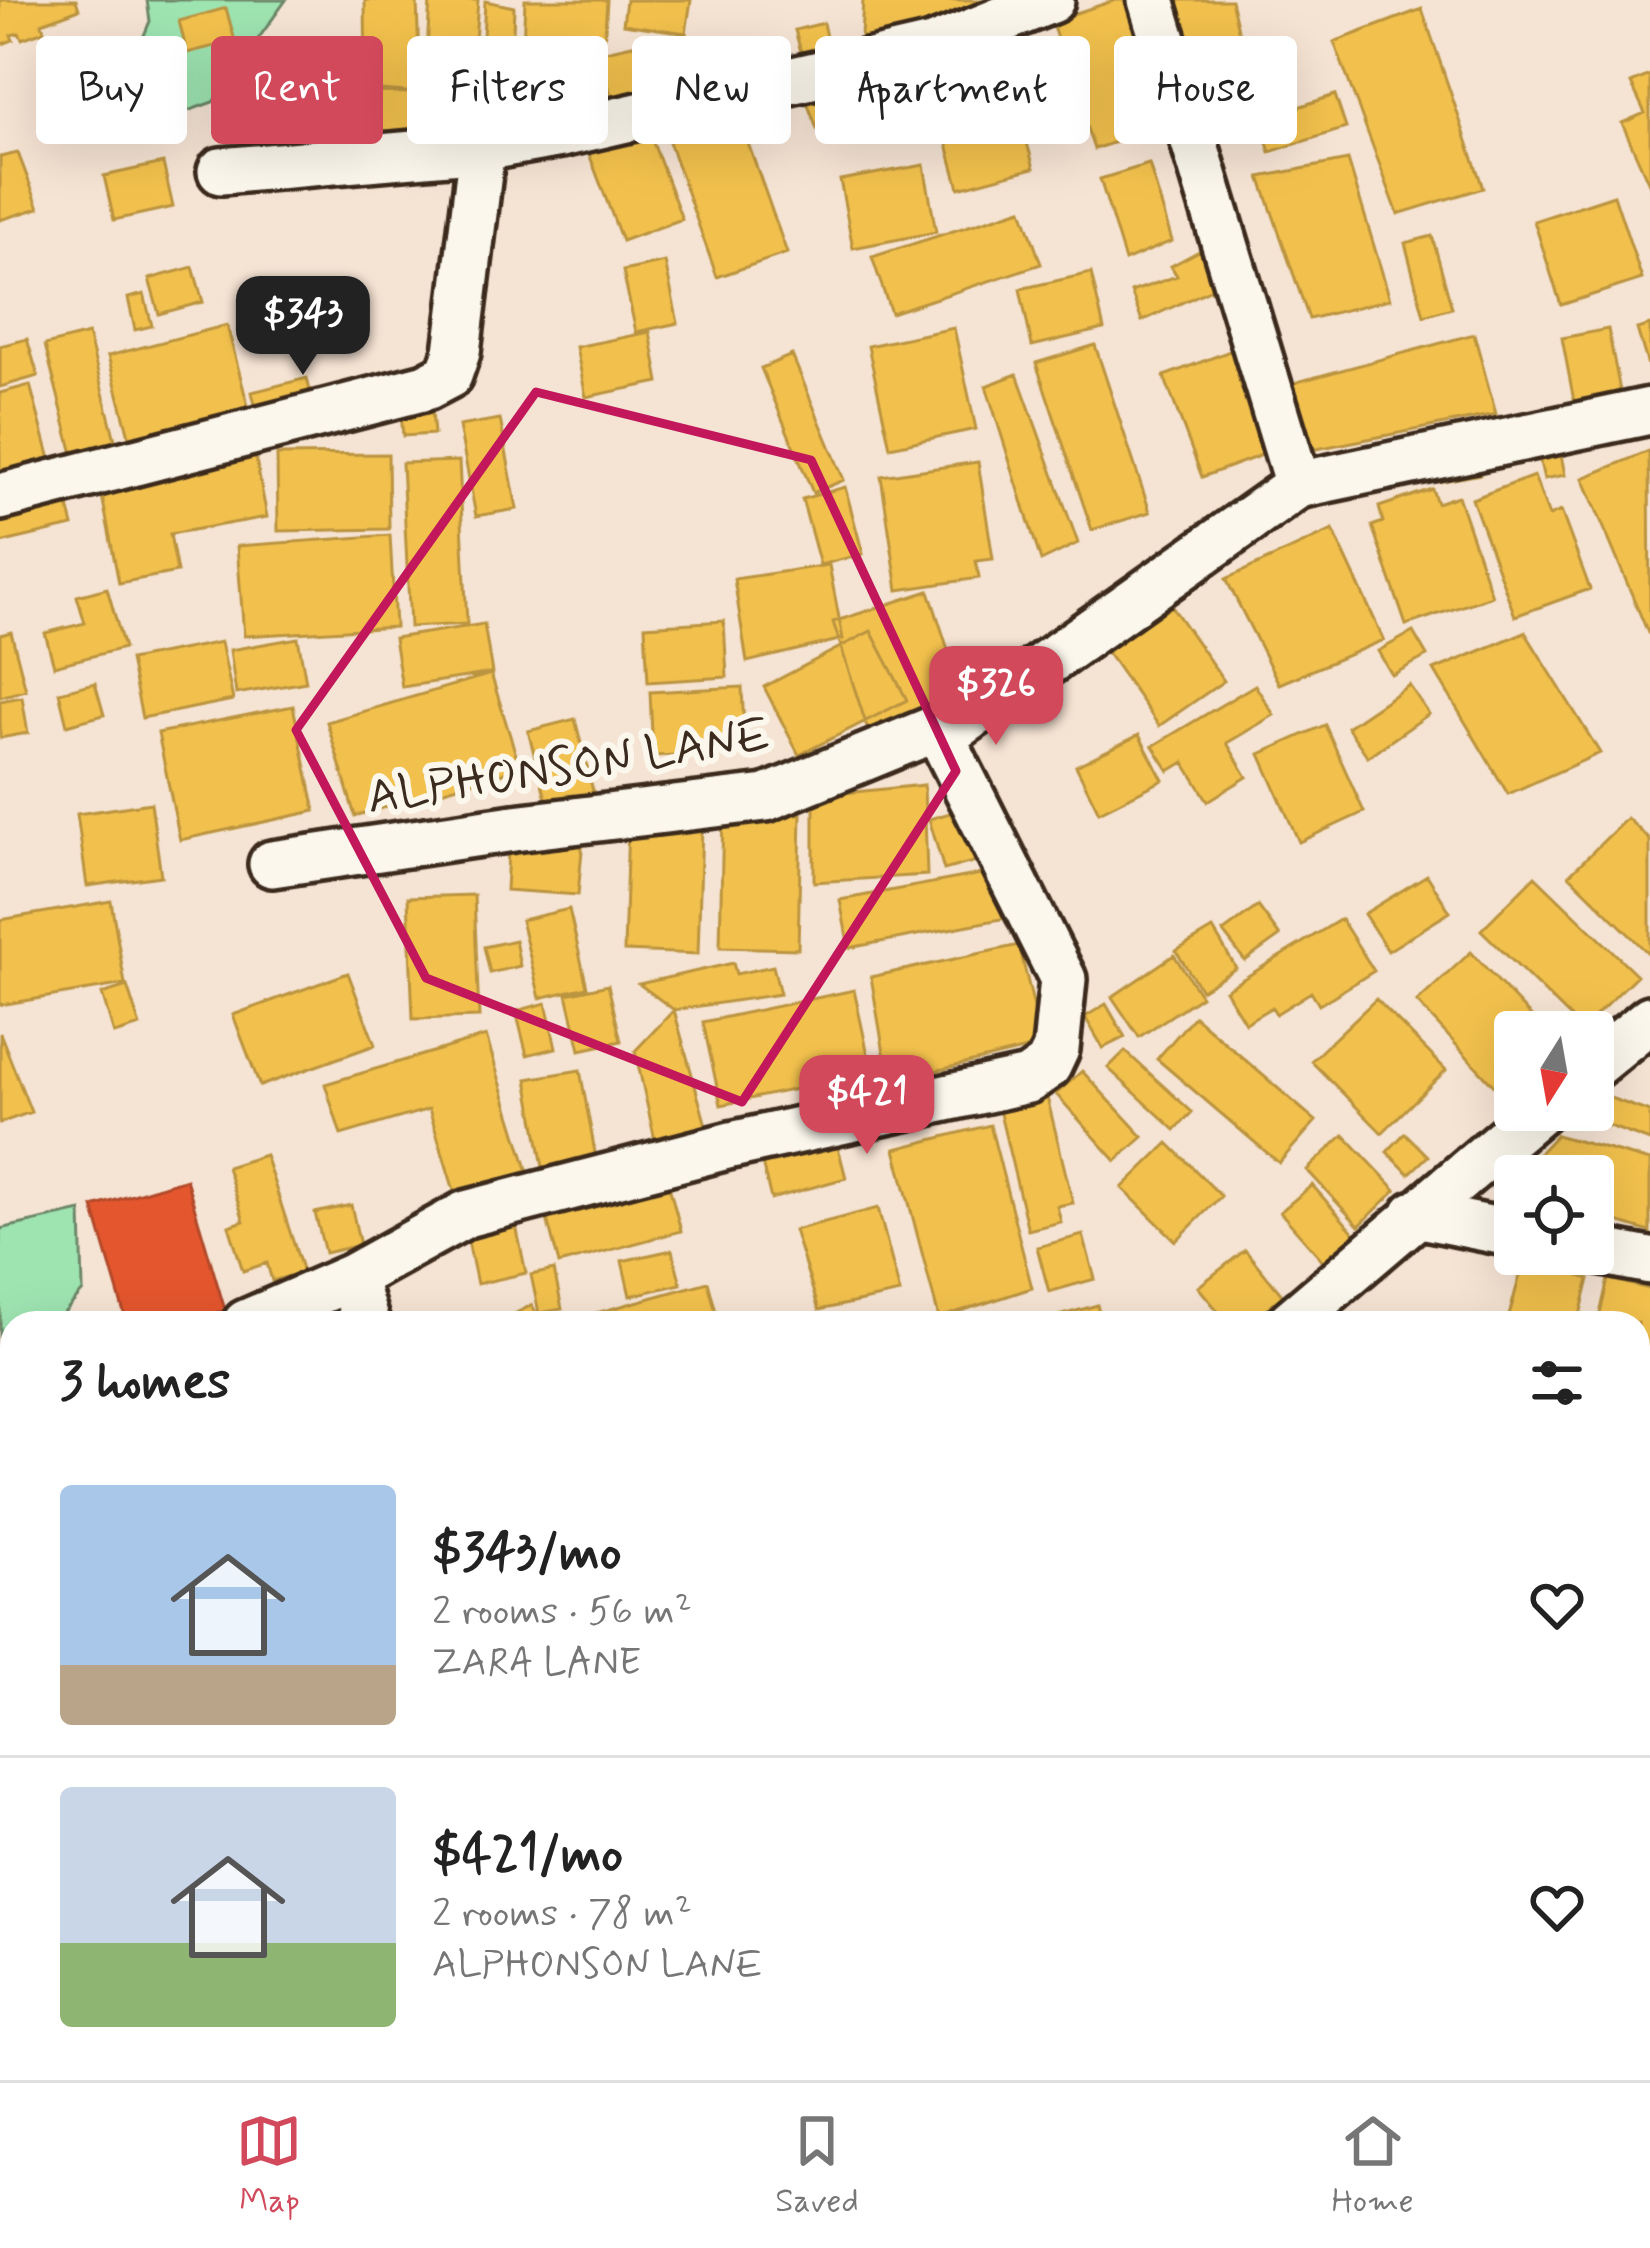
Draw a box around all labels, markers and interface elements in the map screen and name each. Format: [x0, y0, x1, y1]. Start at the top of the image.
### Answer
chip: Buy [36, 36, 187, 144]
chip: Rent [211, 36, 383, 144]
chip: Filters [407, 36, 608, 144]
chip: New [632, 36, 791, 144]
chip: Apartment [815, 36, 1090, 144]
chip: House [1114, 36, 1297, 144]
pin: $343 [232, 276, 374, 378]
text: $343 [263, 289, 343, 340]
pin: $326 [925, 646, 1067, 748]
text: $326 [956, 659, 1036, 710]
street label: ALPHONSON LANE [363, 705, 774, 830]
north arrow [1494, 1011, 1614, 1131]
map controls [1494, 1011, 1614, 1275]
pin: $421 [796, 1055, 938, 1157]
text: $421 [826, 1068, 908, 1119]
button: locate [1494, 1155, 1614, 1275]
text: 3 homes [60, 1350, 230, 1416]
icon: filters [1524, 1350, 1590, 1416]
text: $343/mo [432, 1521, 621, 1587]
icon: home [156, 1533, 300, 1677]
icon: heart [1524, 1572, 1590, 1638]
text: 2 rooms · 56 m² [432, 1587, 692, 1638]
text: ZARA LANE [432, 1638, 641, 1689]
text: $421/mo [432, 1823, 623, 1889]
icon: home [156, 1835, 300, 1979]
icon: heart [1524, 1874, 1590, 1940]
text: 2 rooms · 78 m² [432, 1889, 692, 1940]
text: ALPHONSON LANE [432, 1940, 762, 1991]
tab: Map [236, 2108, 302, 2224]
tab: Saved [775, 2108, 859, 2224]
tab: Home [1332, 2108, 1414, 2224]

